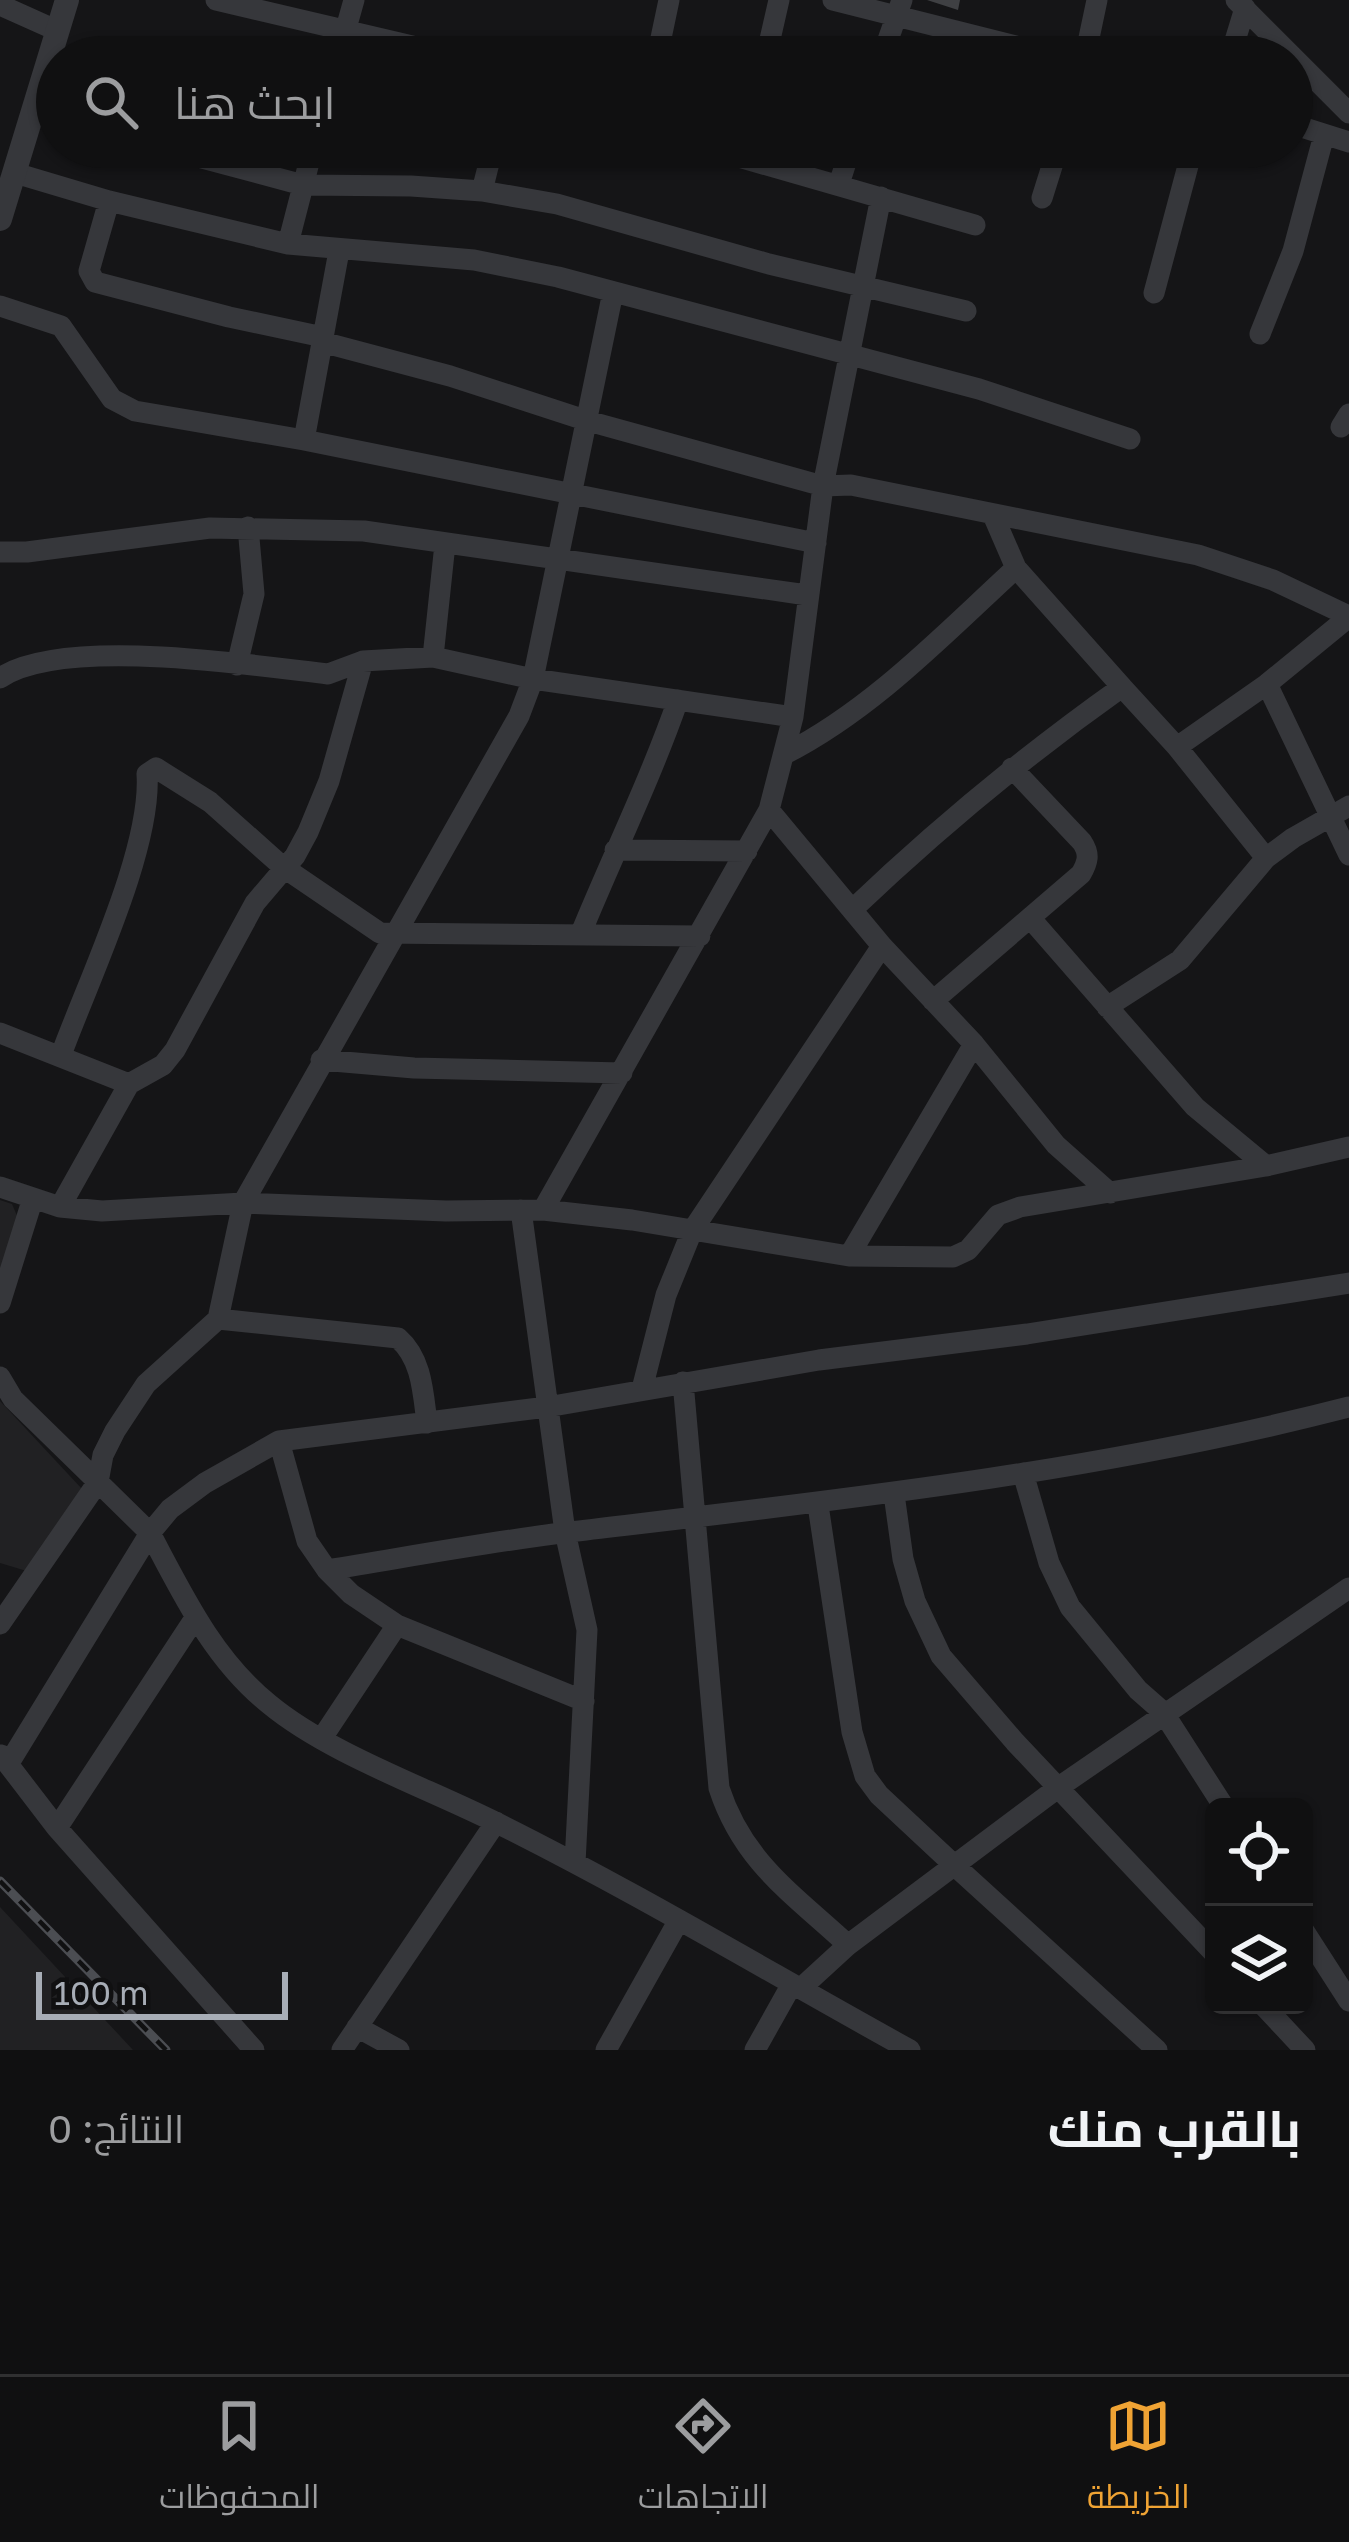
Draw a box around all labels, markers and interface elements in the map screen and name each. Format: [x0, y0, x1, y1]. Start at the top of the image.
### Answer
search box [36, 36, 1313, 168]
icon: search [78, 69, 144, 135]
text: ابحث هنا [174, 75, 336, 129]
map controls [1205, 1798, 1313, 2014]
button: locate [1205, 1798, 1313, 1906]
button: layers [1205, 1906, 1313, 2014]
scale bar [36, 1966, 288, 2019]
text: 100 m [54, 1973, 148, 2012]
text: بالقرب منك [1048, 2097, 1301, 2158]
text: النتائج: 0 [48, 2105, 184, 2152]
tab: المحفوظات [159, 2393, 320, 2527]
tab: الاتجاهات [638, 2393, 769, 2527]
tab: الخريطة [1087, 2393, 1190, 2527]

